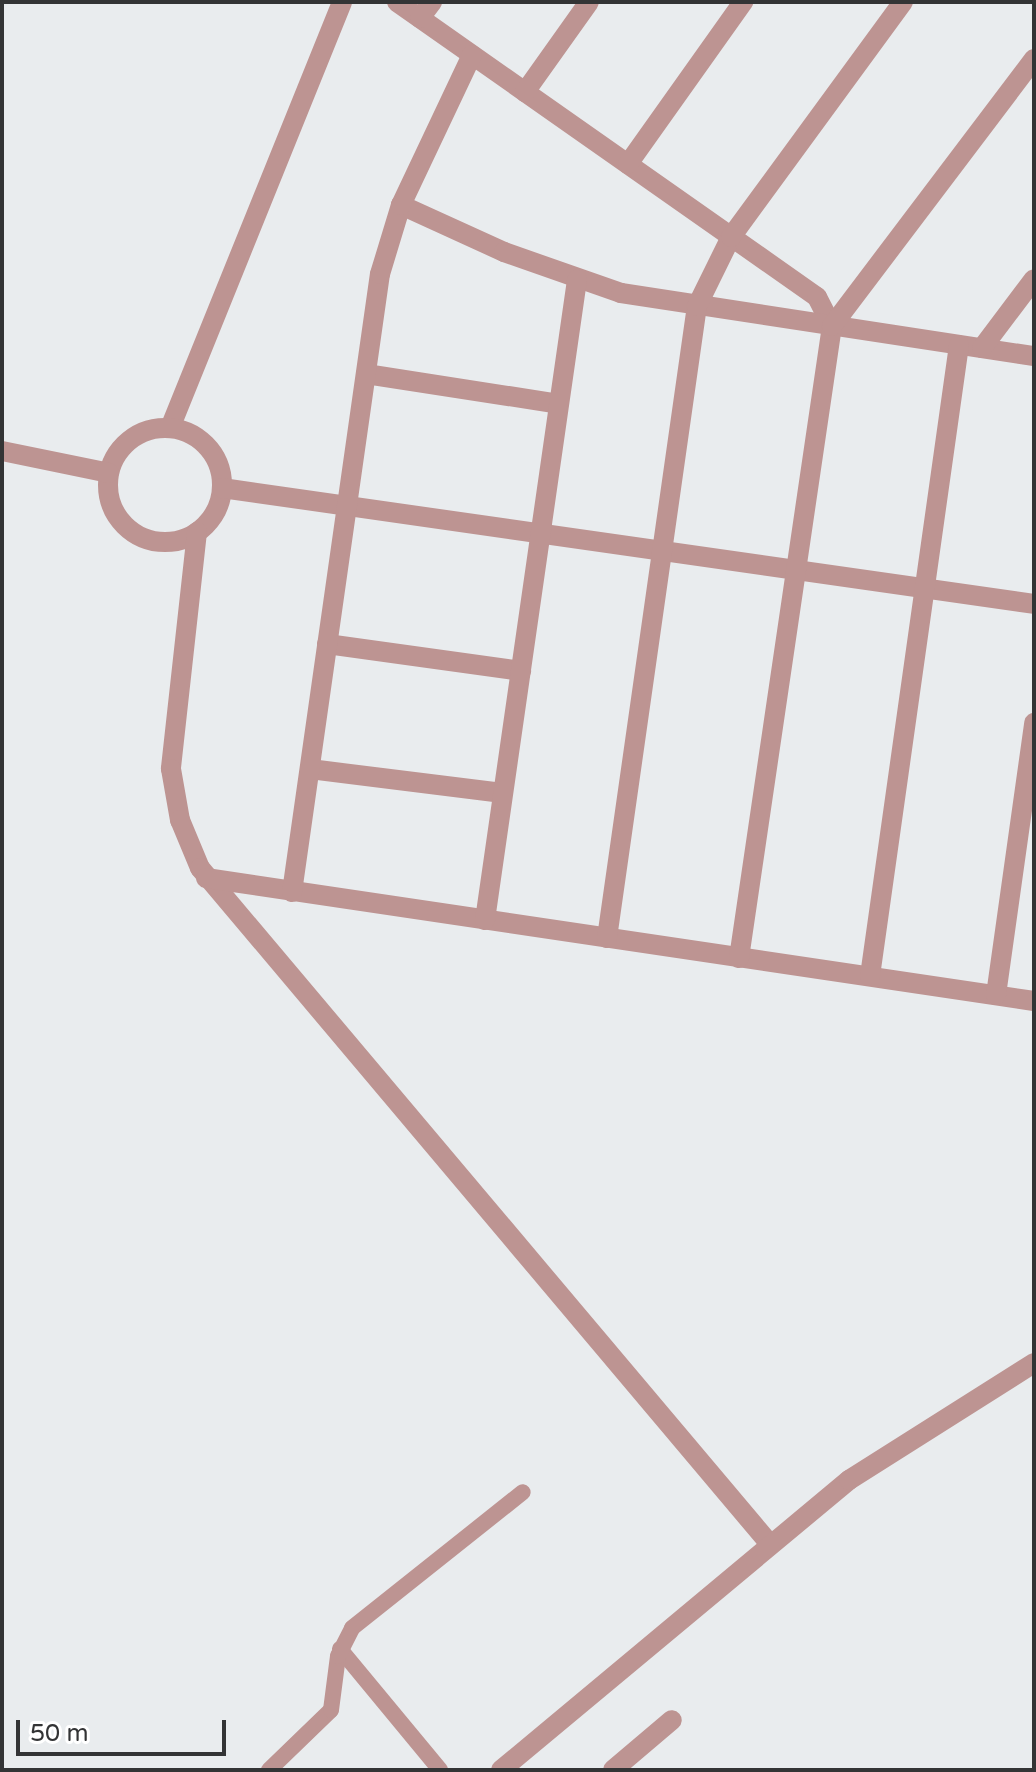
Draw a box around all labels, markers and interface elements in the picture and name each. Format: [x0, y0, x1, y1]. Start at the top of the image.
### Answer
scale bar [20, 1704, 230, 1754]
text: 50 m [30, 1719, 88, 1748]

